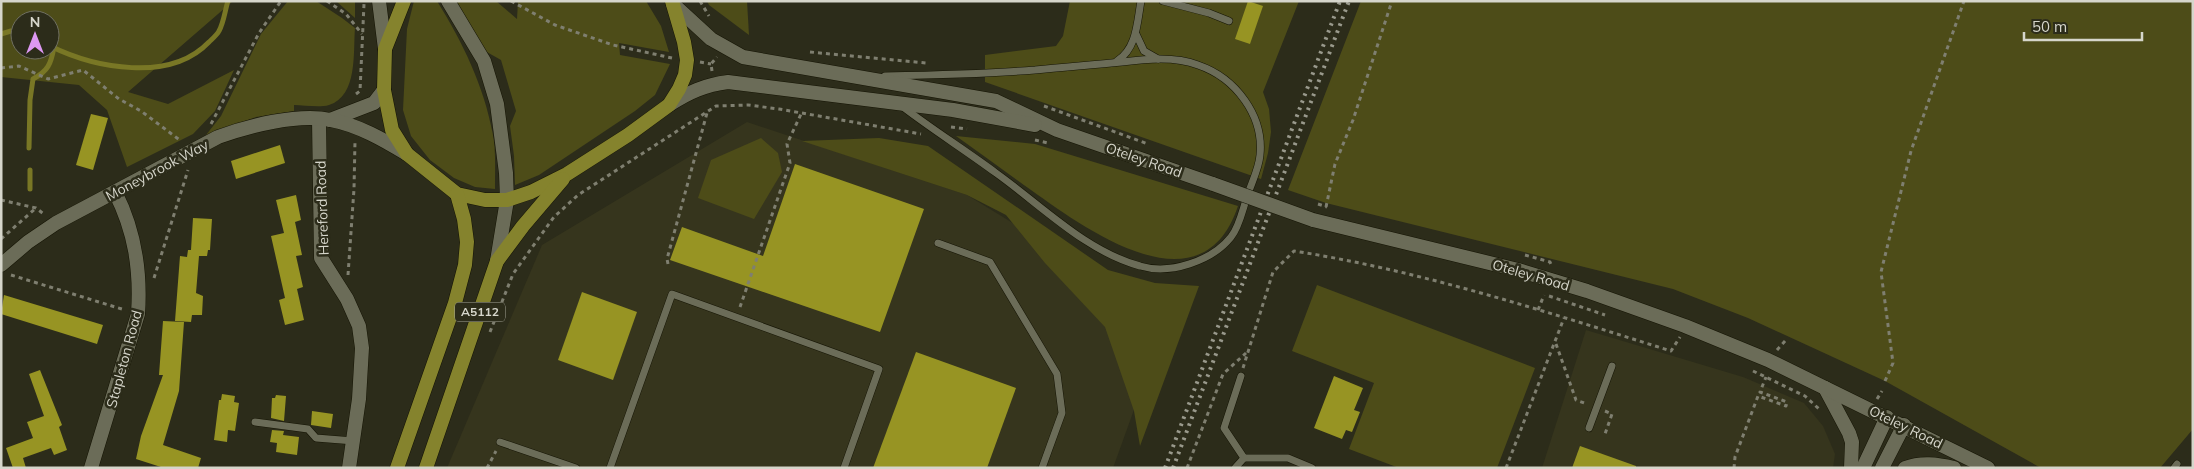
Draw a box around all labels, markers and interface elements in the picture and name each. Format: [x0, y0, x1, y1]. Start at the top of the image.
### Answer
north arrow [10, 10, 60, 60]
scale bar [2024, 10, 2142, 42]
text: N [30, 13, 40, 31]
text: 50 m [2032, 17, 2067, 36]
street label: Moneybrook Way [102, 135, 212, 205]
street label: Oteley Road [1103, 139, 1185, 181]
street label: Hereford Road [311, 160, 333, 256]
street label: Oteley Road [1490, 255, 1572, 295]
road number: A5112 [455, 302, 505, 322]
street label: Stapleton Road [102, 308, 146, 410]
street label: Oteley Road [1866, 401, 1946, 453]

